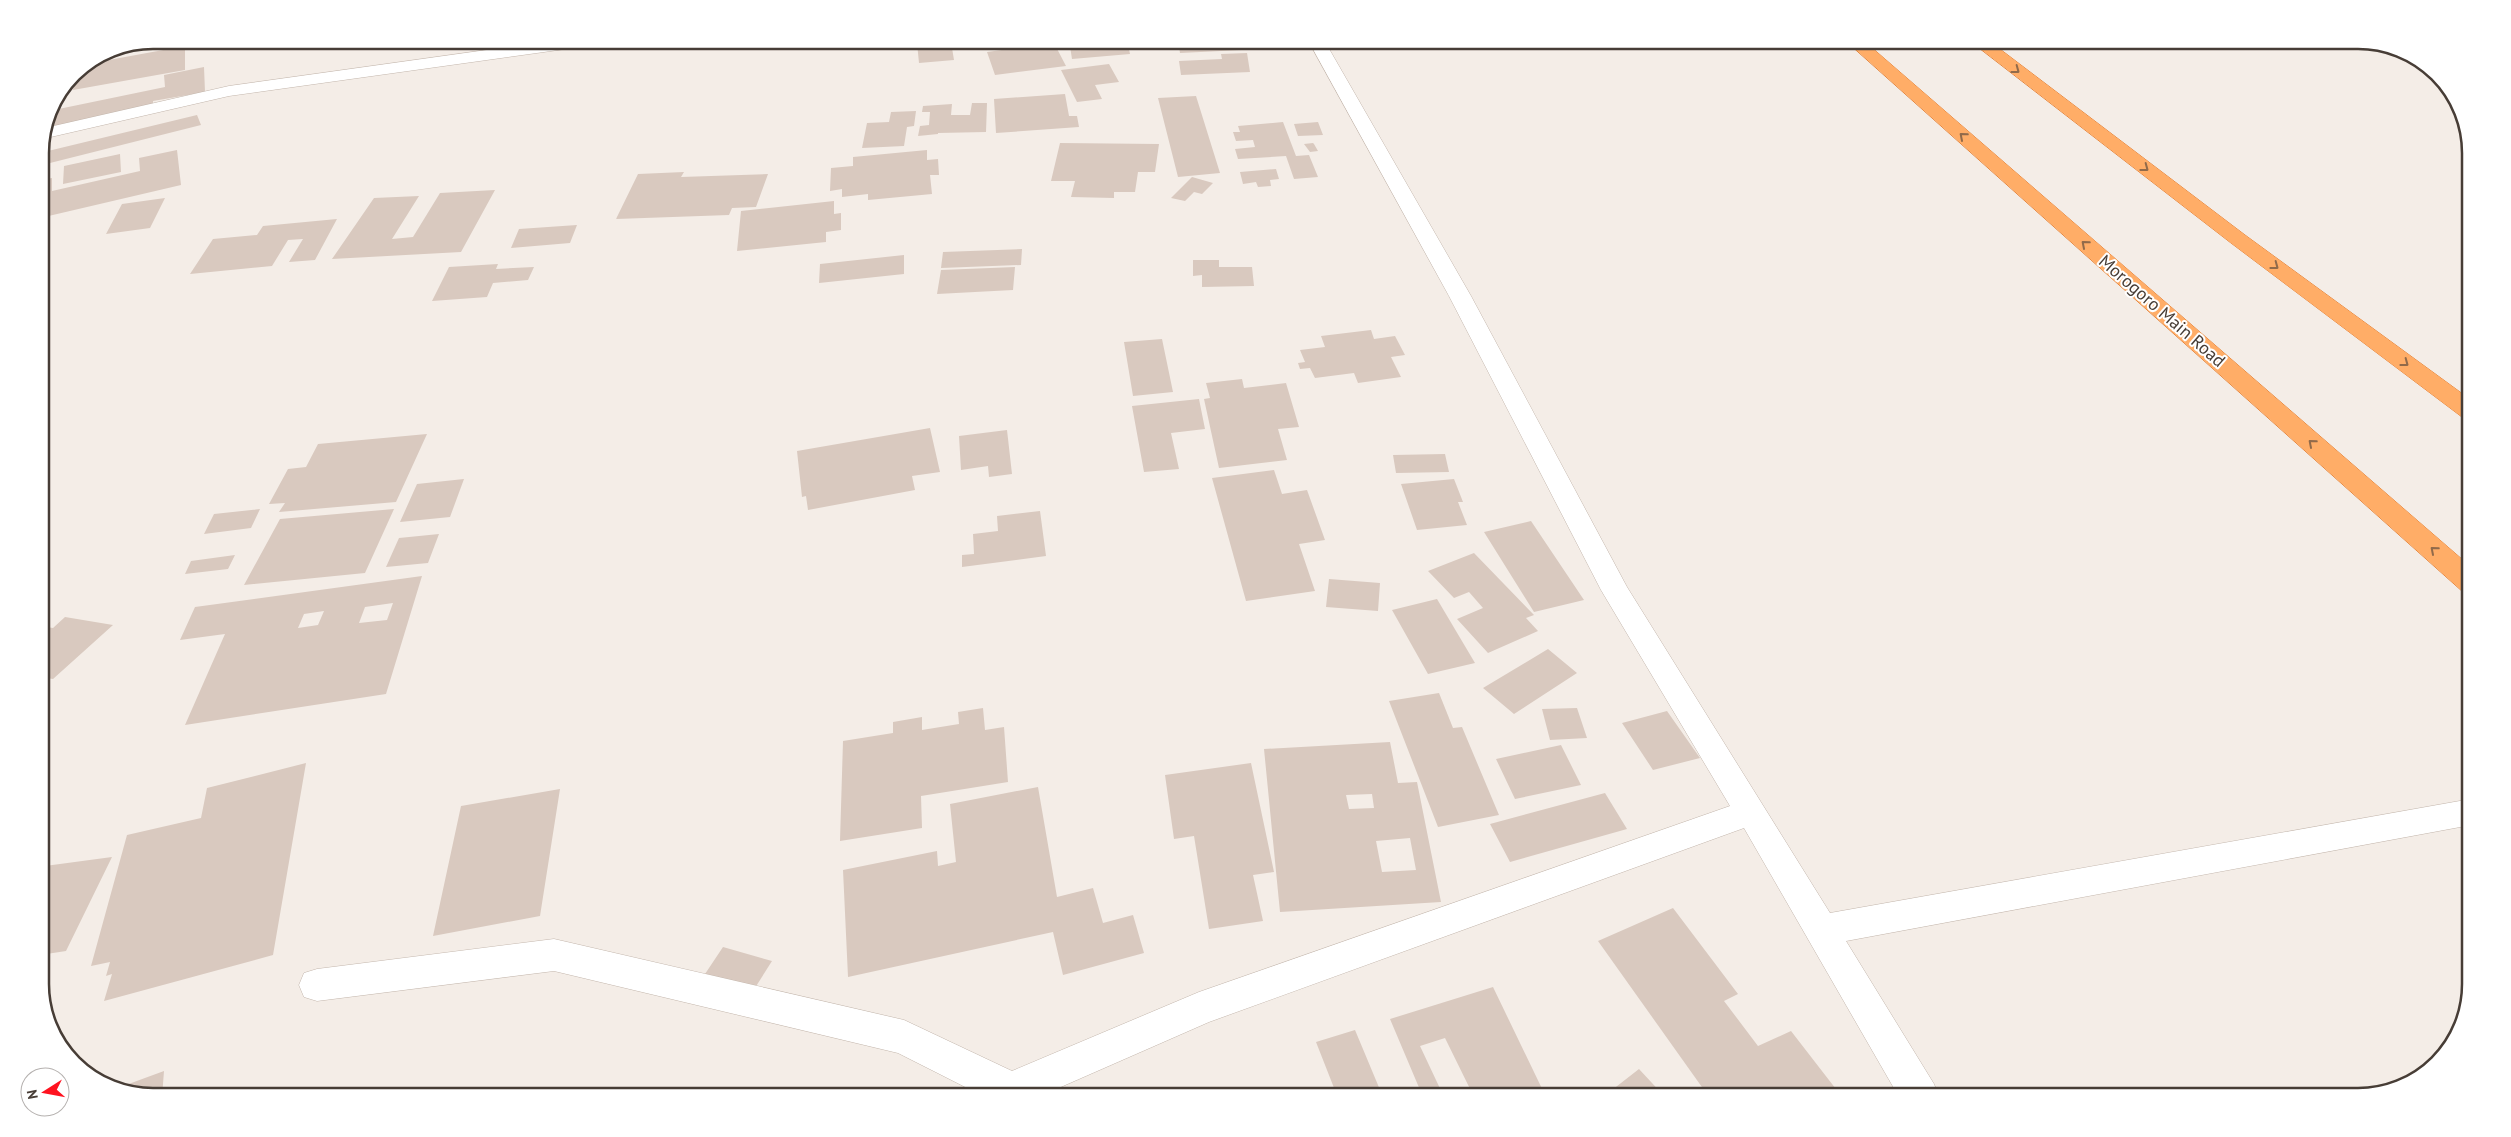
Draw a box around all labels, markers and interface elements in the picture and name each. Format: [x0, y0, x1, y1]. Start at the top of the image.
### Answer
one-way arrow [2010, 64, 2019, 72]
one-way arrow [1959, 133, 1968, 142]
one-way arrow [2139, 163, 2148, 171]
one-way arrow [2081, 240, 2090, 249]
street label: Morogoro Main Road [2094, 249, 2230, 372]
one-way arrow [2269, 261, 2278, 269]
one-way arrow [2399, 358, 2408, 366]
one-way arrow [2309, 440, 2318, 449]
one-way arrow [2431, 547, 2440, 556]
north arrow [20, 1067, 70, 1117]
text: N [23, 1088, 42, 1101]

